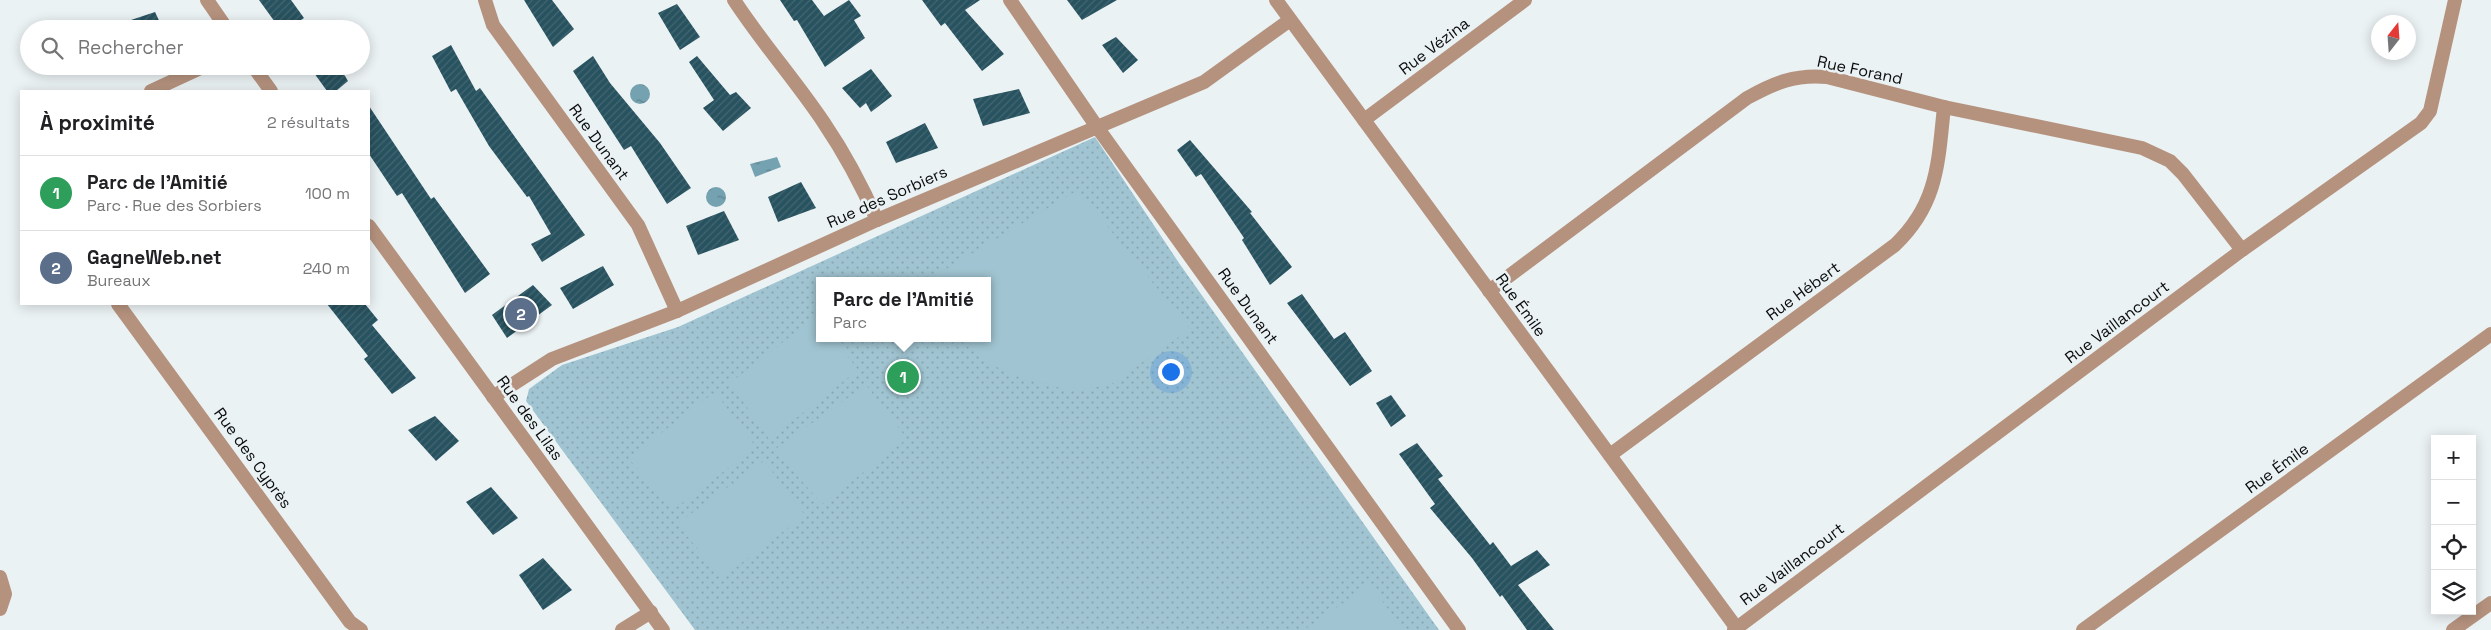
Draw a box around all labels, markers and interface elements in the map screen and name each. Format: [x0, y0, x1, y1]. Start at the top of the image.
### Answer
street label: Rue Vézina [1395, 13, 1473, 79]
north arrow [2371, 15, 2416, 60]
search box [20, 20, 370, 75]
icon: search [38, 34, 66, 62]
text: Rechercher [78, 35, 184, 60]
street label: Rue Forand [1815, 51, 1905, 89]
street label: Rue Dunant [564, 99, 634, 185]
text: À proximité [40, 109, 155, 136]
text: 2 résultats [267, 112, 350, 133]
street label: Rue des Sorbiers [824, 161, 950, 233]
text: Parc de l'Amitié [87, 170, 228, 195]
text: 1 [52, 183, 60, 204]
text: 100 m [305, 183, 350, 204]
text: Parc · Rue des Sorbiers [87, 195, 262, 216]
text: GagneWeb.net [87, 245, 222, 270]
street label: Rue Hébert [1762, 257, 1844, 325]
text: 2 [51, 258, 61, 279]
text: 240 m [303, 258, 350, 279]
street label: Rue Dunant [1213, 263, 1283, 349]
street label: Rue Émile [1491, 269, 1551, 341]
text: Bureaux [87, 270, 151, 291]
street label: Rue Vaillancourt [2061, 276, 2173, 368]
popup [816, 277, 991, 342]
text: Parc de l'Amitié [833, 287, 974, 312]
pin: 2 [505, 295, 537, 333]
text: Parc [833, 312, 867, 333]
pin: 1 [887, 358, 919, 396]
your location [1158, 359, 1184, 385]
street label: Rue des Lilas [492, 371, 568, 465]
street label: Rue des Cyprès [209, 403, 297, 513]
map controls [2431, 435, 2476, 615]
button: + [2431, 435, 2476, 480]
street label: Rue Émile [2241, 438, 2313, 498]
button: − [2431, 480, 2476, 525]
street label: Rue Vaillancourt [1736, 518, 1848, 610]
button: locate [2431, 525, 2476, 570]
button: layers [2431, 570, 2476, 615]

